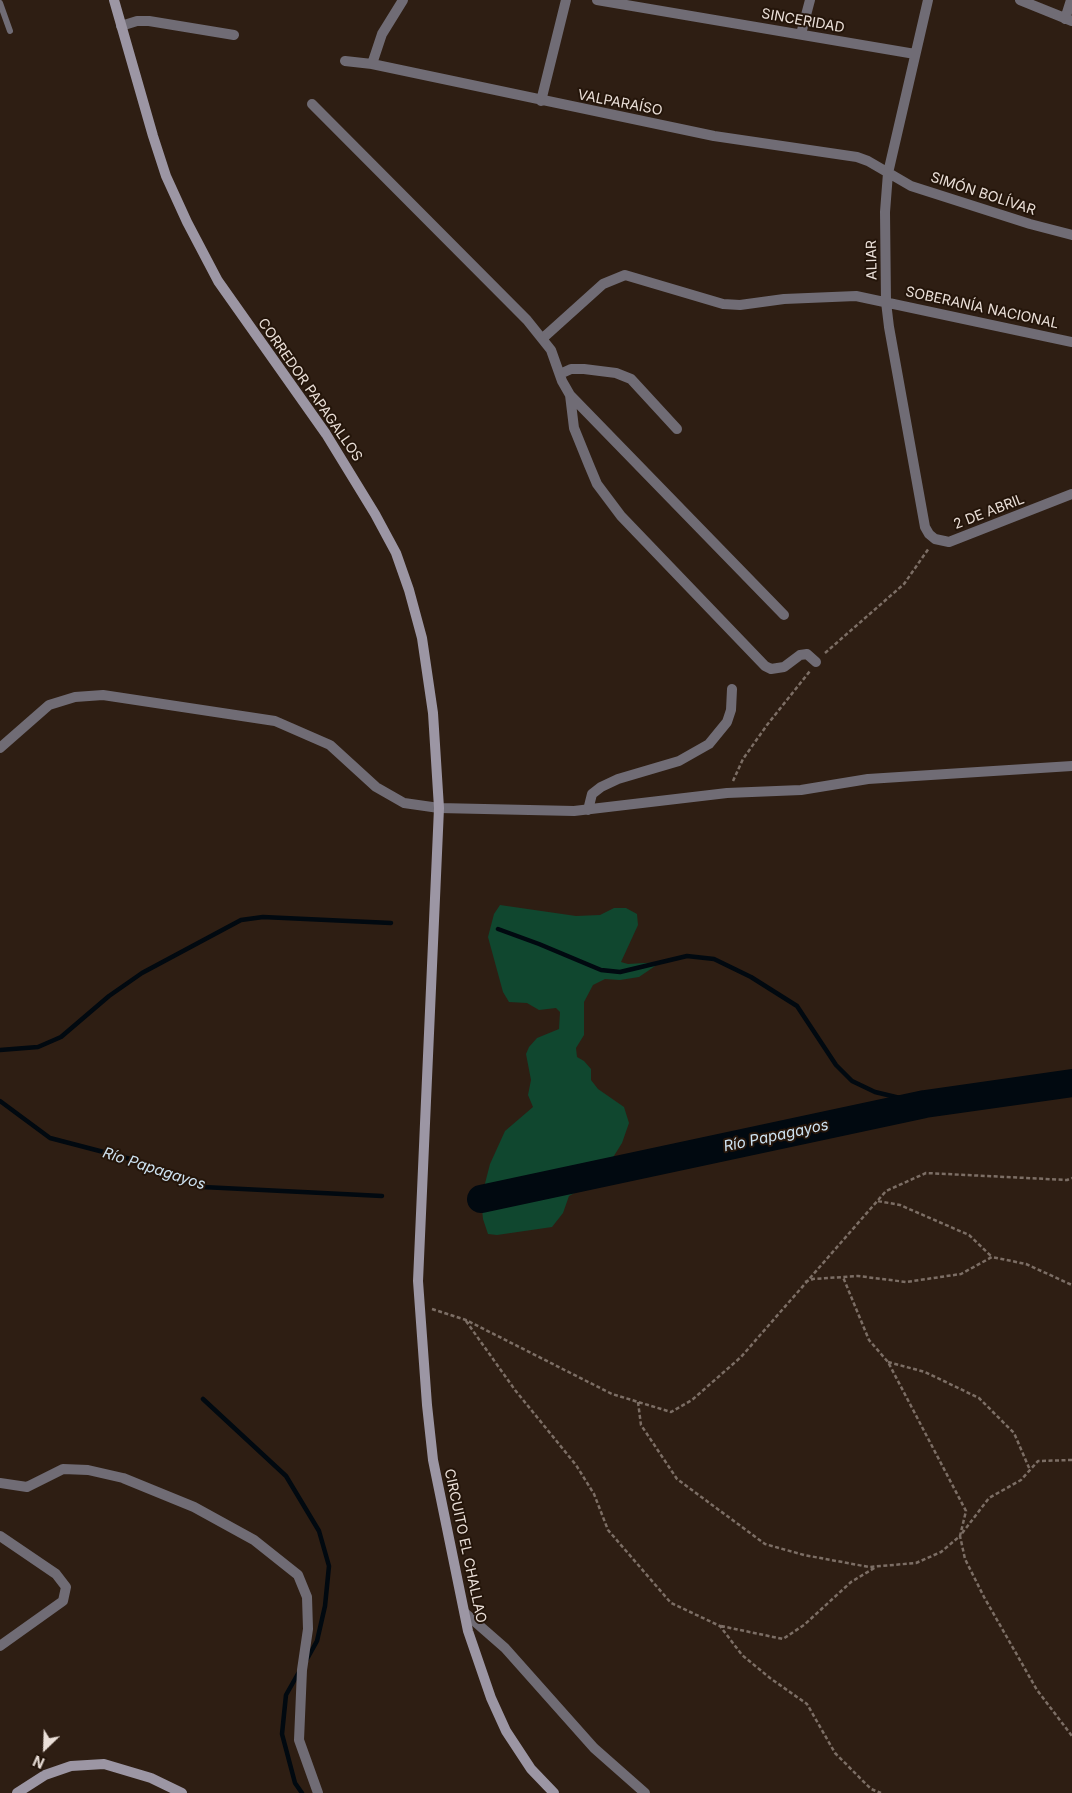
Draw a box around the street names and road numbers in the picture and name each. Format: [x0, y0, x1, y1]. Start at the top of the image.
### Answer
street label: SINCERIDAD [760, 5, 846, 37]
street label: VALPARAÍSO [576, 87, 664, 119]
street label: SIMÓN BOLÍVAR [928, 169, 1038, 219]
street label: ALIAR [863, 240, 881, 280]
street label: SOBERANÍA NACIONAL [904, 284, 1060, 332]
street label: CORREDOR PAPAGALLOS [254, 315, 366, 465]
street label: 2 DE ABRIL [951, 491, 1027, 533]
street label: CIRCUITO EL CHALLAO [440, 1467, 490, 1625]

